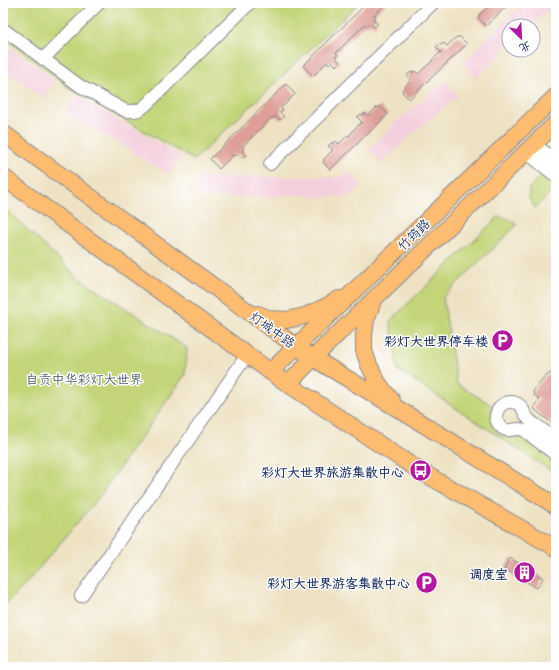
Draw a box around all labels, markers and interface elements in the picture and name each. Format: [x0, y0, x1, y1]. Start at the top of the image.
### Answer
north arrow [501, 18, 541, 58]
text: 北 [517, 38, 534, 58]
street label: 竹筠路 [392, 214, 434, 254]
street label: 灯城中路 [246, 306, 300, 352]
parking icon: 彩灯大世界停车楼 [490, 327, 516, 353]
place label: 彩灯大世界停车楼 [384, 331, 488, 350]
park label: 自贡中华彩灯大世界 [25, 369, 143, 388]
bus stop icon: 彩灯大世界旅游集散中心 [407, 458, 433, 484]
place label: 彩灯大世界旅游集散中心 [261, 462, 404, 481]
building icon: 调度室 [511, 560, 537, 586]
place label: 调度室 [469, 564, 508, 583]
parking icon: 彩灯大世界游客集散中心 [413, 569, 439, 595]
place label: 彩灯大世界游客集散中心 [267, 573, 410, 592]

